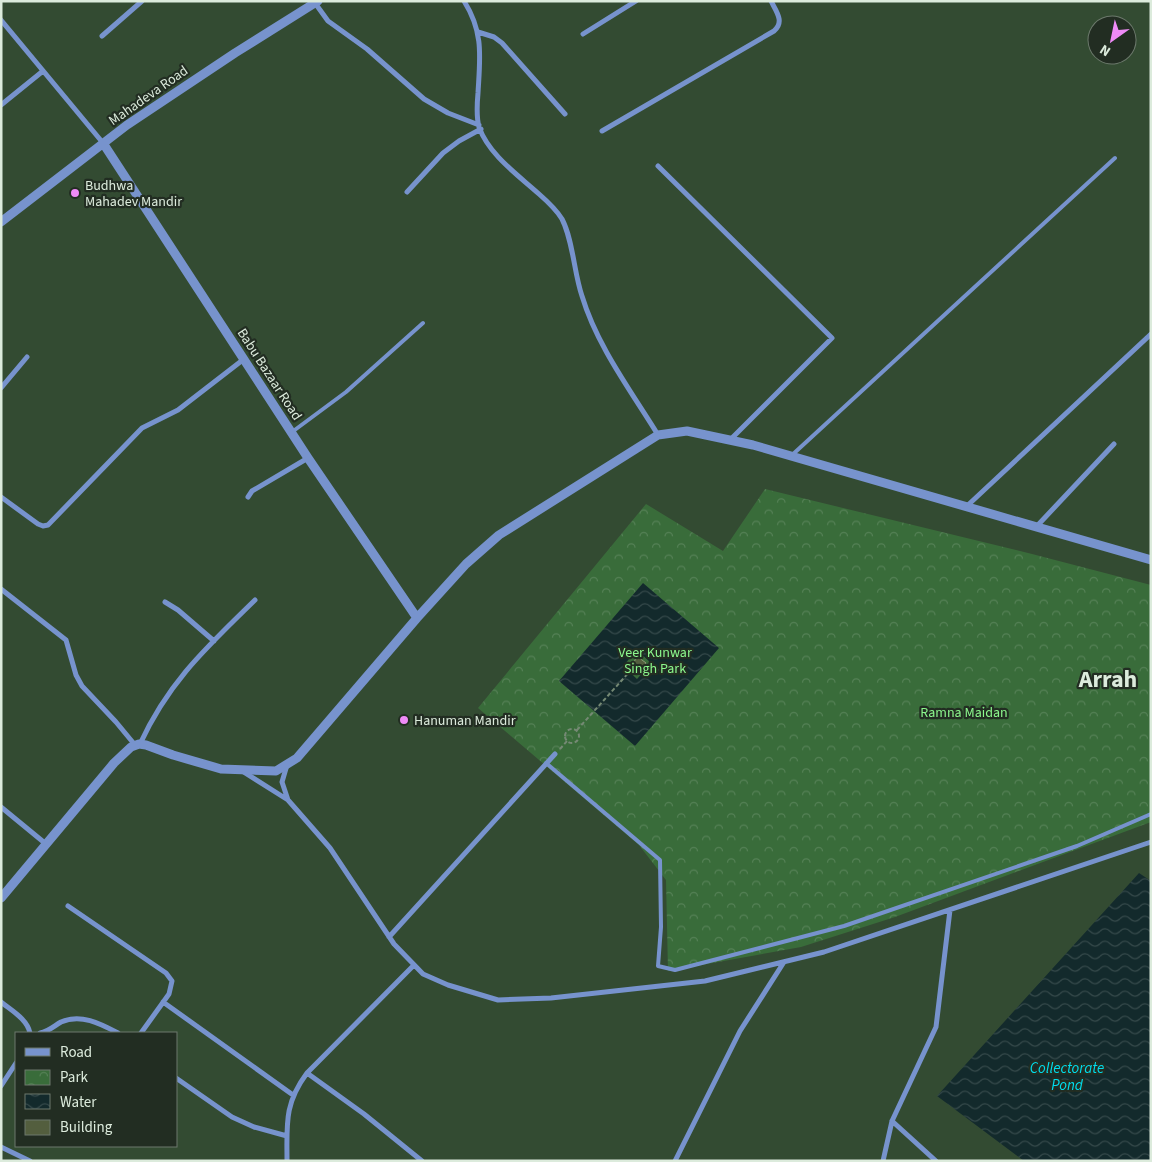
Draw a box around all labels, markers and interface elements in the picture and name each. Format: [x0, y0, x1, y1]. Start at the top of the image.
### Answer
north arrow [1087, 15, 1137, 65]
text: N [1096, 39, 1115, 61]
street label: Mahadeva Road [105, 61, 192, 131]
place label: Budhwa Mahadev Mandir [85, 176, 182, 212]
marker: Budhwa Mahadev Mandir [69, 187, 81, 199]
street label: Babu Bazaar Road [232, 325, 306, 425]
park label: Veer Kunwar Singh Park [618, 643, 692, 679]
district label: Arrah [1078, 662, 1137, 697]
park label: Ramna Maidan [920, 703, 1008, 723]
place label: Hanuman Mandir [414, 711, 516, 731]
marker: Hanuman Mandir [398, 714, 410, 726]
legend [15, 1032, 178, 1147]
text: Road [60, 1042, 92, 1063]
water label: Collectorate Pond [1030, 1058, 1104, 1096]
text: Park [60, 1067, 89, 1088]
text: Water [60, 1092, 97, 1113]
text: Building [60, 1117, 113, 1138]

